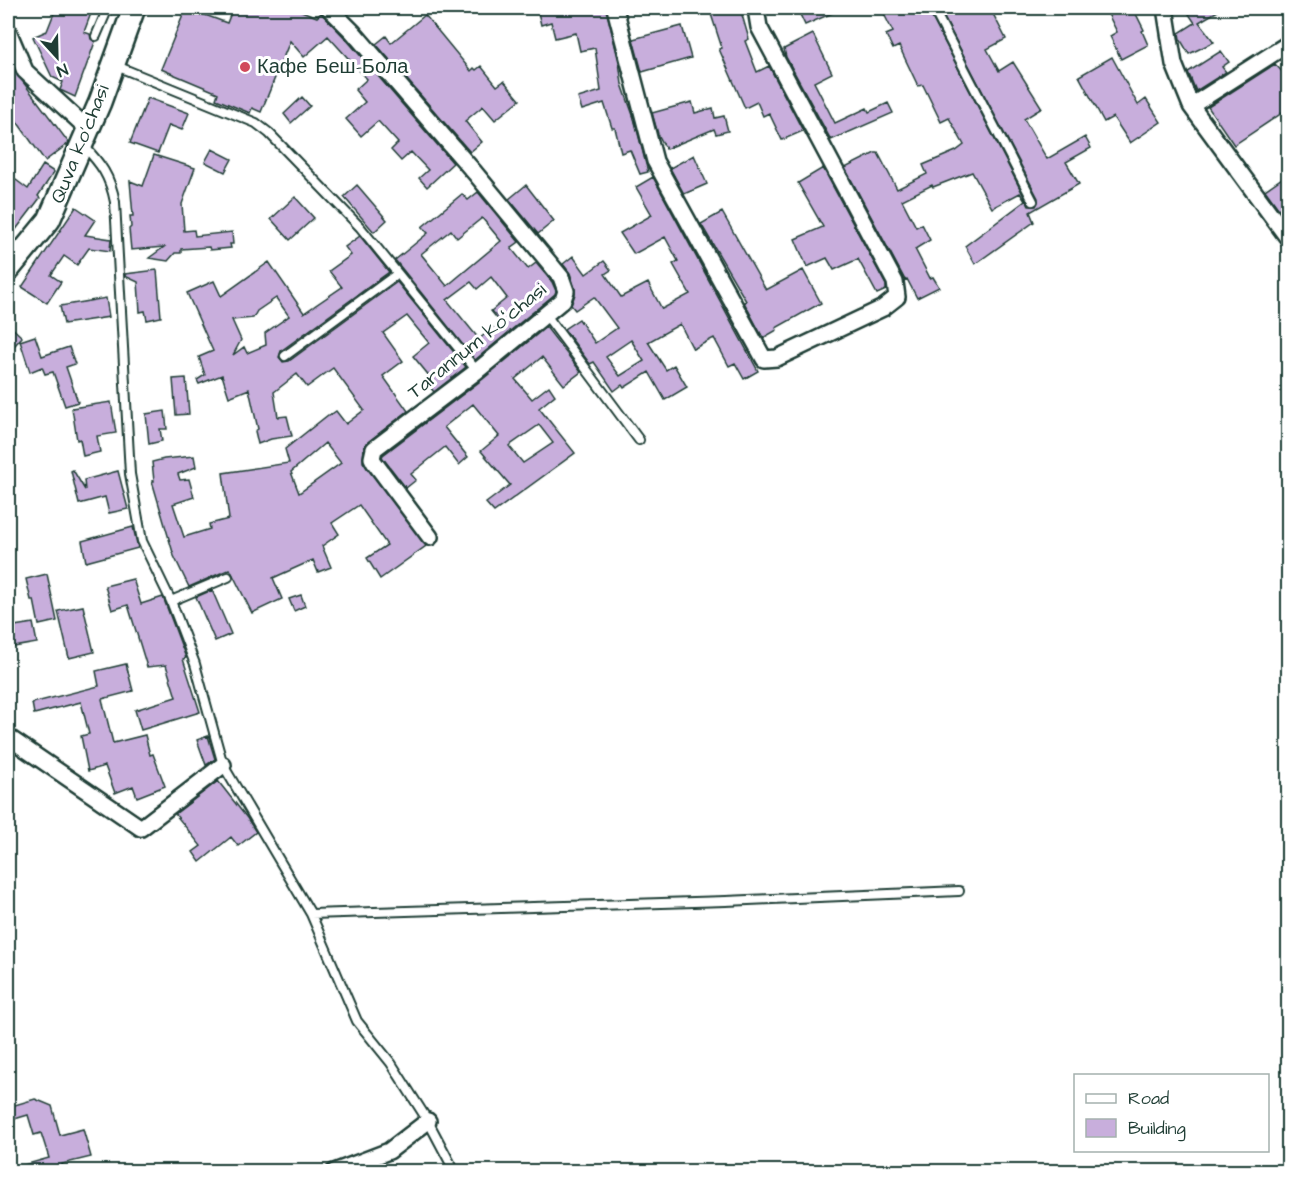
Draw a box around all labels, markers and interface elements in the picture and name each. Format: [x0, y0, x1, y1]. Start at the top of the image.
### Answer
north arrow [27, 27, 87, 87]
place label: Кафе Беш-Бола [257, 53, 409, 81]
text: N [53, 58, 71, 82]
marker: Кафе Беш-Бола [238, 60, 252, 74]
street label: Quva ko'chasi [44, 81, 116, 207]
street label: Tarannum koʻchasi [402, 276, 552, 406]
legend [1074, 1074, 1269, 1152]
text: Road [1128, 1086, 1169, 1111]
text: Building [1128, 1116, 1186, 1142]

